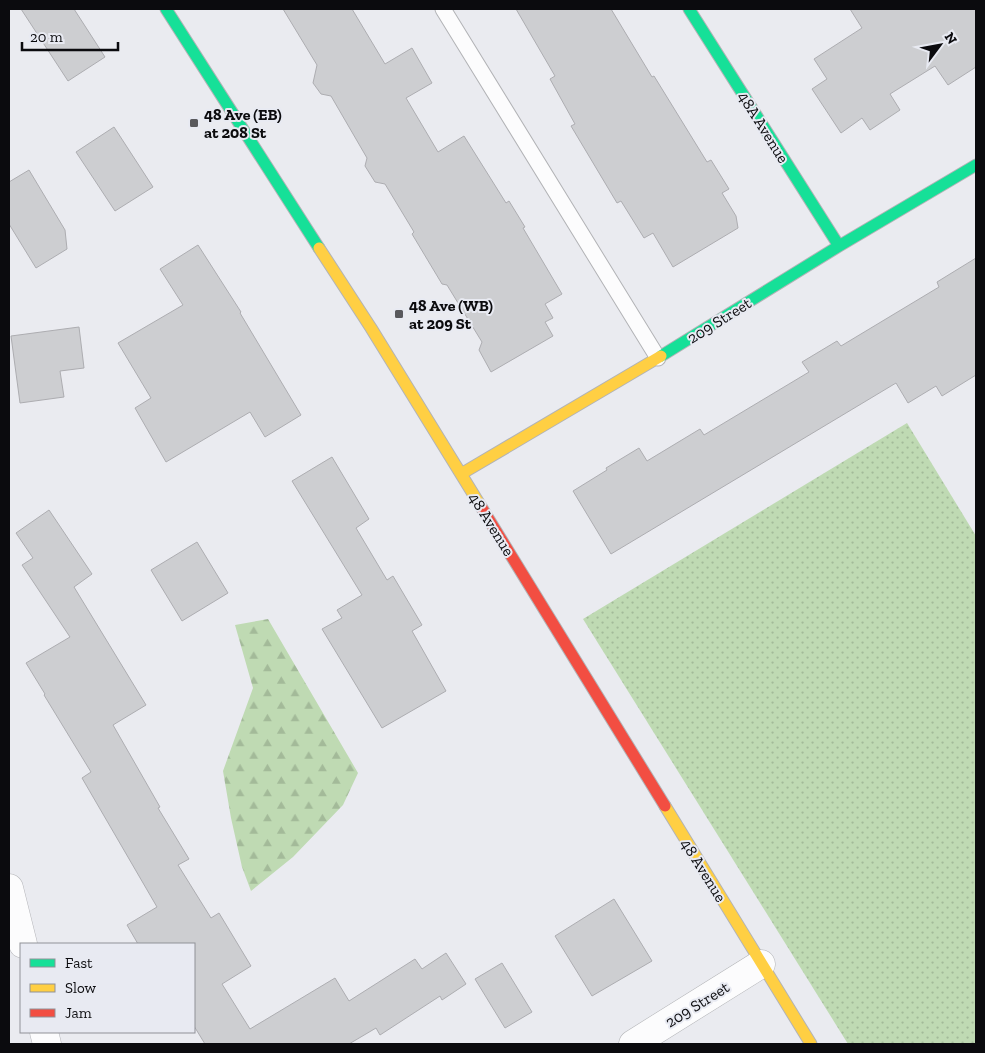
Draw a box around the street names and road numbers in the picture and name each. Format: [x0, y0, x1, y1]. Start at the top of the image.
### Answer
street label: 48A Avenue [734, 88, 793, 167]
street label: 209 Street [684, 293, 755, 347]
street label: 48 Avenue [465, 489, 518, 559]
street label: 48 Avenue [677, 835, 730, 905]
street label: 209 Street [662, 977, 733, 1031]

